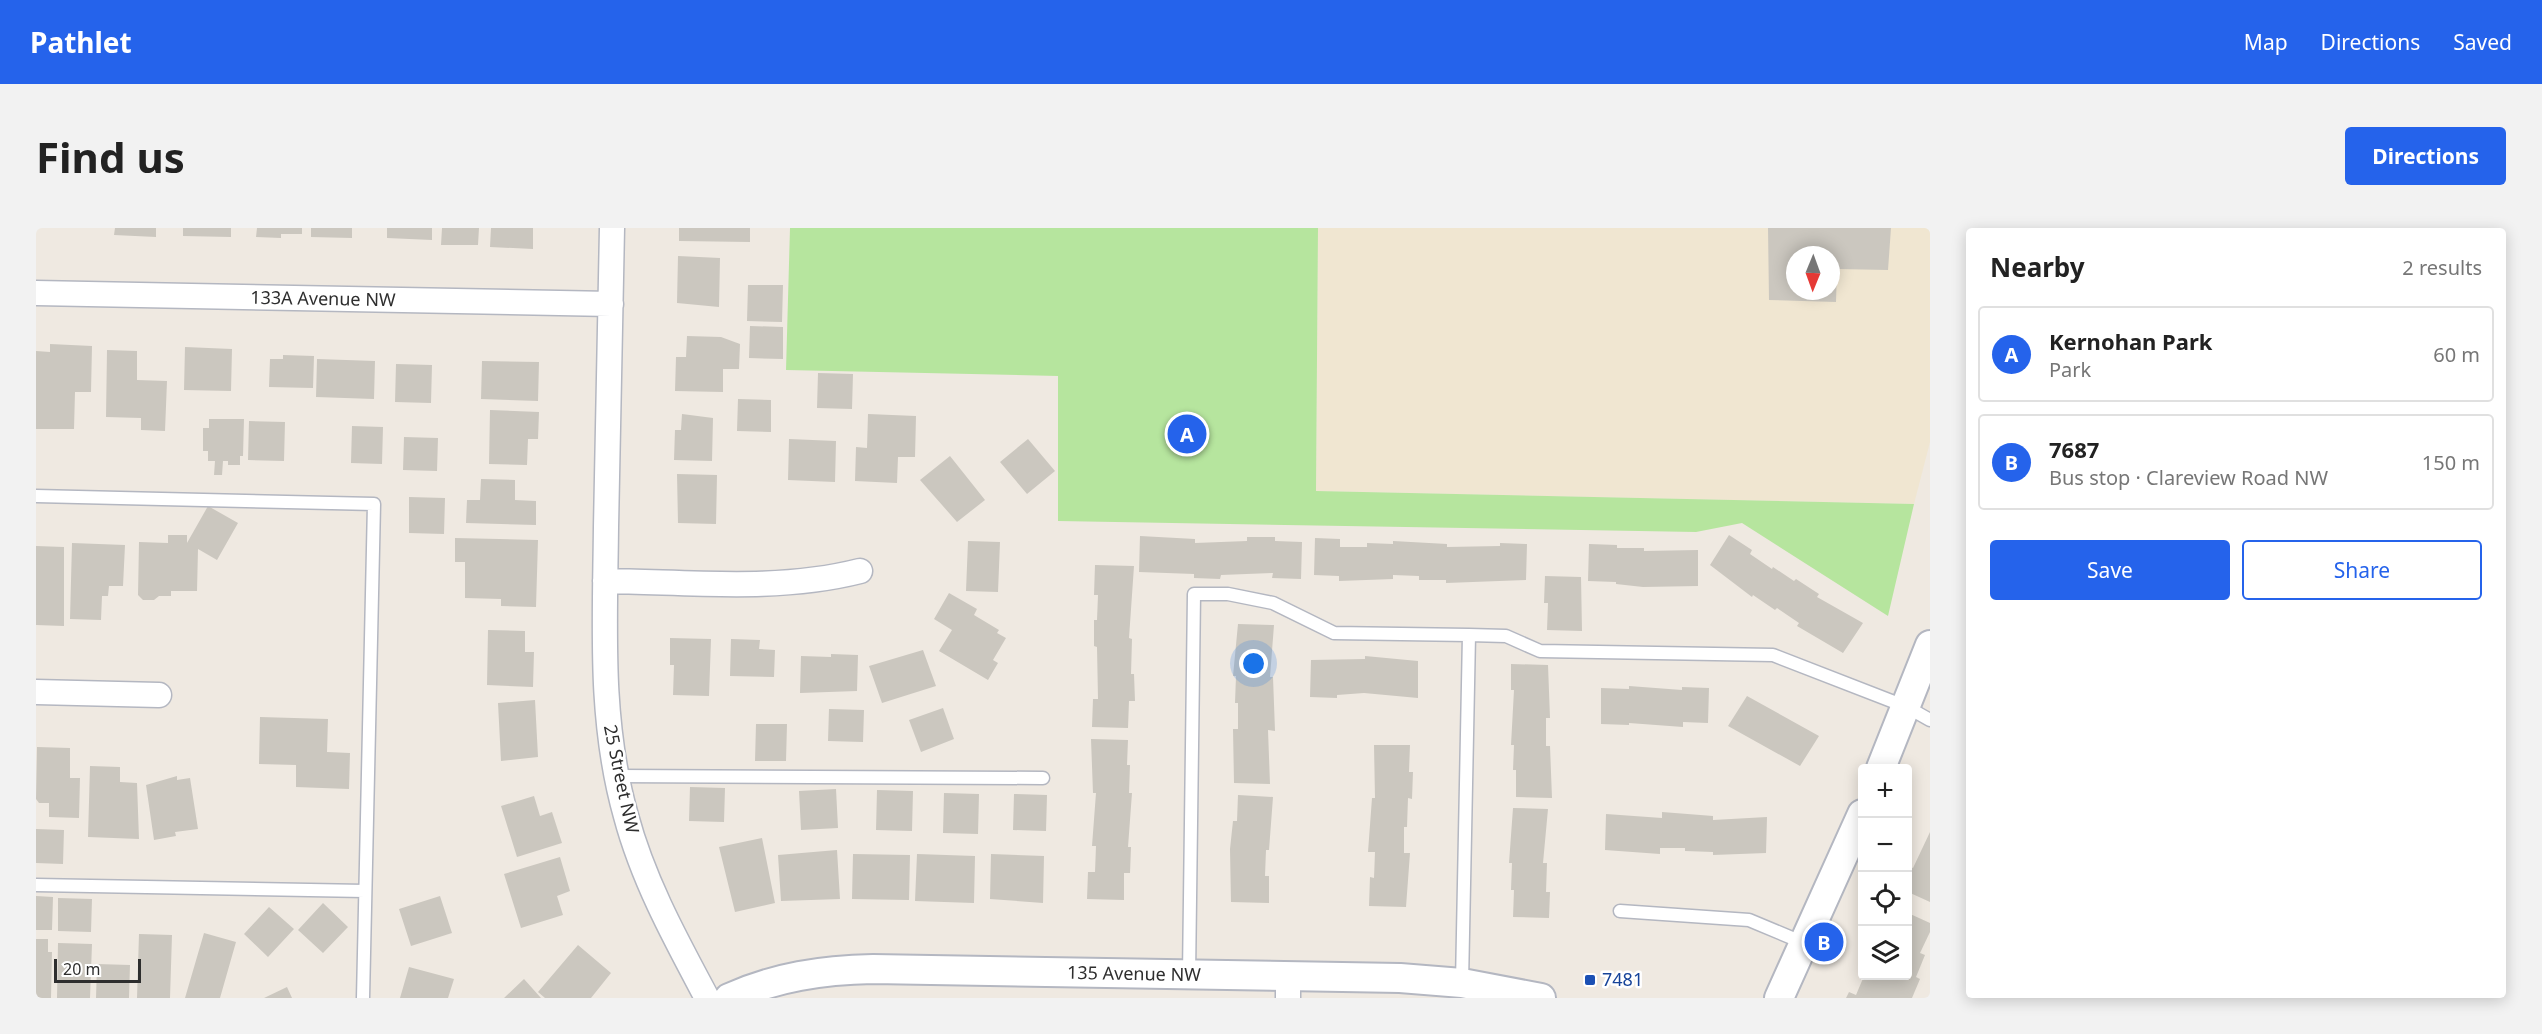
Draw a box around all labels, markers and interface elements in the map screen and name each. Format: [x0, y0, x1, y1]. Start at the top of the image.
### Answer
text: Pathlet [30, 23, 132, 61]
text: Map [2244, 28, 2288, 56]
text: Directions [2321, 28, 2420, 56]
text: Saved [2453, 28, 2512, 56]
button: Directions [2345, 127, 2506, 185]
text: Find us [36, 128, 185, 185]
north arrow [1786, 246, 1840, 300]
text: Nearby [1990, 249, 2085, 285]
text: 2 results [2402, 254, 2482, 281]
street label: 133A Avenue NW [250, 285, 396, 311]
text: Kernohan Park [2049, 326, 2212, 356]
text: A [2005, 341, 2018, 368]
text: 60 m [2433, 341, 2480, 368]
text: Park [2049, 356, 2091, 383]
pin: A [1168, 412, 1206, 456]
text: 7687 [2049, 434, 2099, 464]
text: B [2005, 449, 2018, 476]
text: 150 m [2422, 449, 2480, 476]
text: Bus stop · Clareview Road NW [2049, 464, 2328, 491]
button: Save [1990, 540, 2230, 600]
button: Share [2242, 540, 2482, 600]
your location [1239, 649, 1268, 678]
street label: 25 Street NW [599, 722, 645, 836]
map controls [1858, 764, 1912, 980]
button: + [1858, 764, 1912, 818]
button: − [1858, 818, 1912, 872]
button: locate [1858, 872, 1912, 926]
pin: B [1804, 920, 1844, 964]
button: layers [1858, 926, 1912, 980]
scale bar [54, 956, 141, 984]
text: 20 m [63, 958, 100, 980]
street label: 135 Avenue NW [1067, 960, 1201, 986]
place label: 7481 [1602, 967, 1643, 991]
marker: 7481 [1583, 973, 1597, 987]

